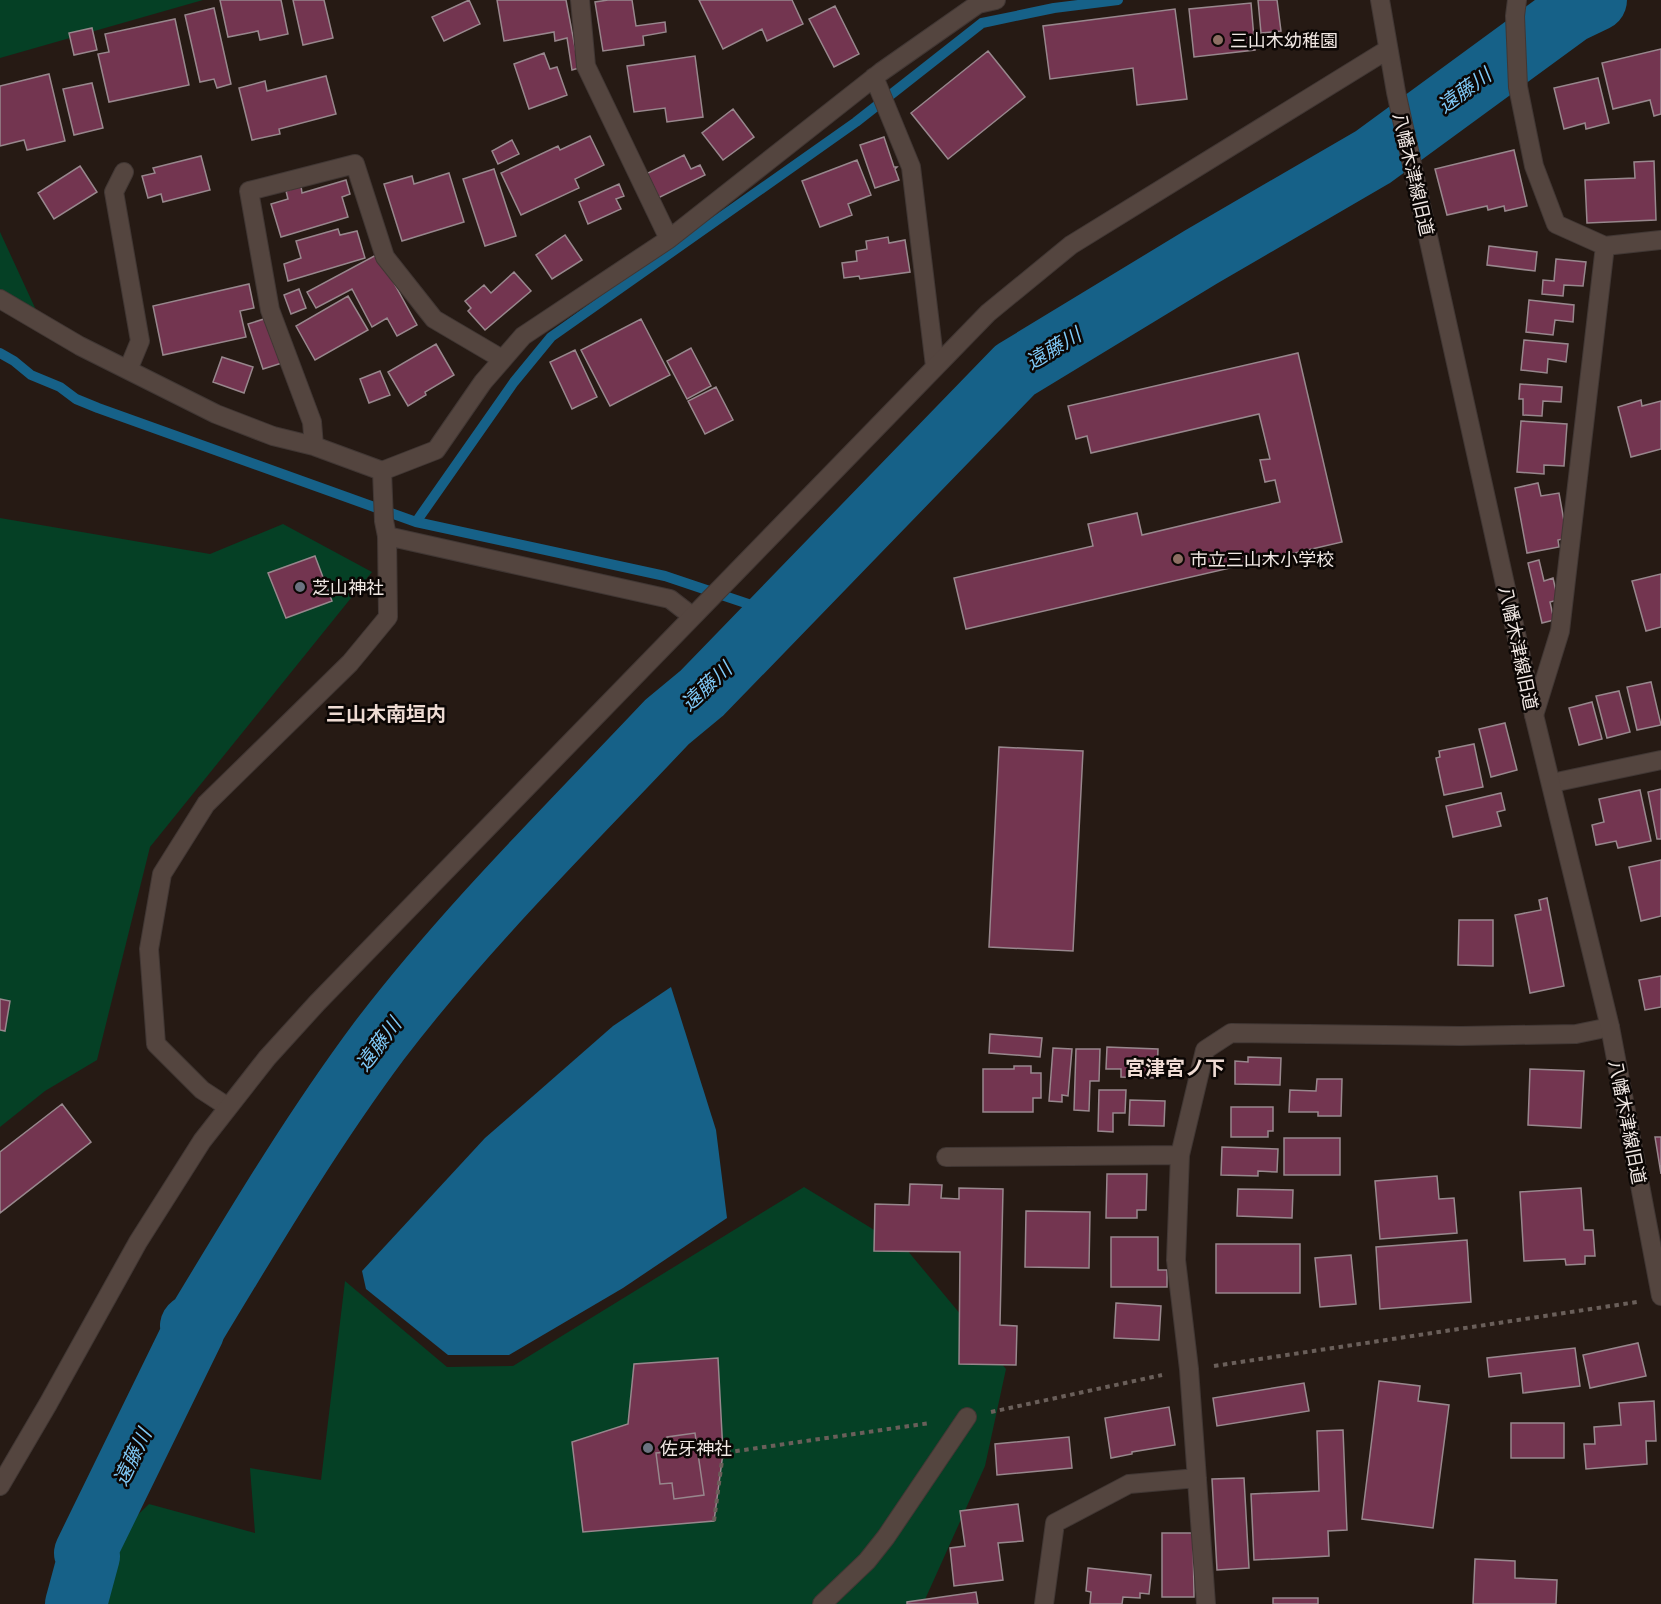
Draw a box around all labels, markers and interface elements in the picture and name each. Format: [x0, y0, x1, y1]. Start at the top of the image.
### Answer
place label: 三山木幼稚園 [1230, 28, 1338, 52]
marker: 三山木幼稚園 [1211, 33, 1225, 47]
water label: 遠藤川 [1432, 60, 1498, 119]
street label: 八幡木津線旧道 [1388, 110, 1440, 238]
water label: 遠藤川 [1020, 320, 1087, 375]
place label: 市立三山木小学校 [1190, 547, 1334, 571]
marker: 市立三山木小学校 [1171, 552, 1185, 566]
place label: 芝山神社 [312, 575, 384, 599]
marker: 芝山神社 [293, 580, 307, 594]
street label: 八幡木津線旧道 [1494, 584, 1544, 712]
water label: 遠藤川 [675, 654, 739, 716]
district label: 三山木南垣内 [326, 700, 446, 727]
water label: 遠藤川 [349, 1010, 408, 1076]
district label: 宮津宮ノ下 [1125, 1054, 1225, 1081]
street label: 八幡木津線旧道 [1604, 1058, 1652, 1186]
water label: 遠藤川 [107, 1422, 158, 1490]
place label: 佐牙神社 [660, 1436, 732, 1460]
marker: 佐牙神社 [641, 1441, 655, 1455]

